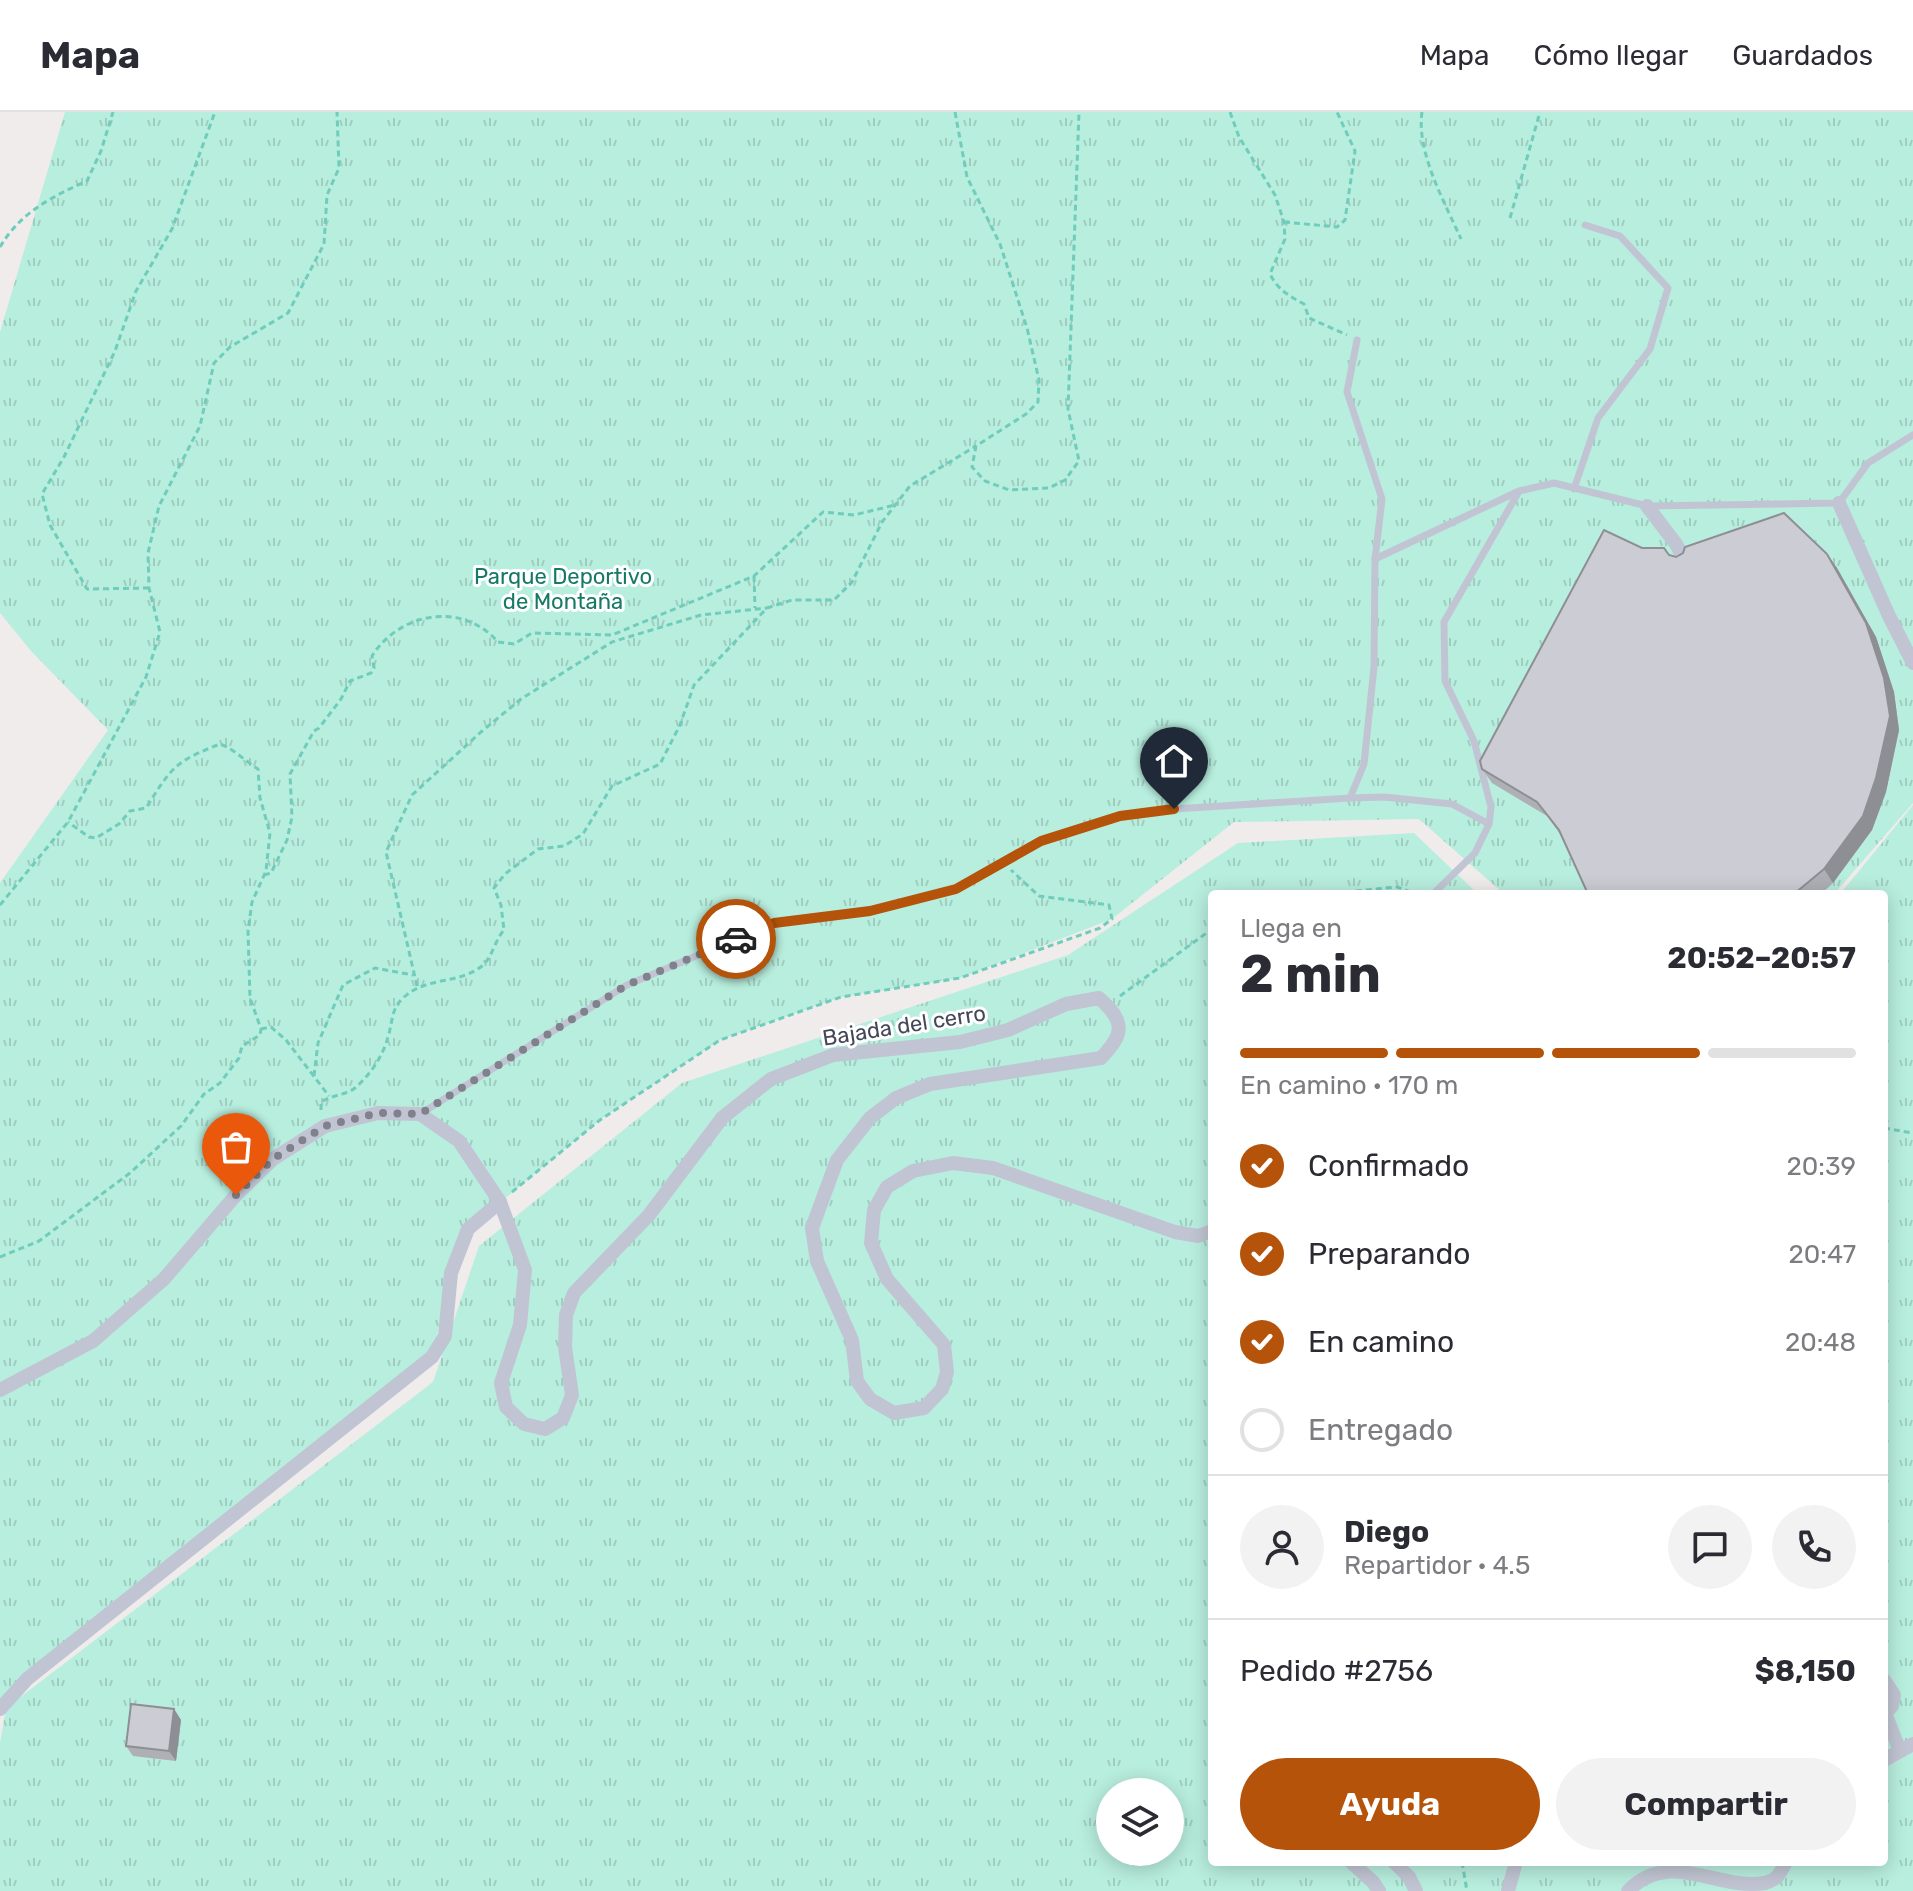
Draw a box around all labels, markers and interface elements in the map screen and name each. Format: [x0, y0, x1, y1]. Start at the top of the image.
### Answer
text: Mapa [40, 32, 140, 78]
text: Mapa [1420, 39, 1489, 72]
text: Cómo llegar [1533, 39, 1688, 72]
text: Guardados [1732, 39, 1873, 72]
park label: Parque Deportivo de Montaña [474, 563, 652, 615]
pin [1140, 727, 1208, 809]
icon: home [1152, 739, 1196, 783]
courier [696, 899, 776, 979]
text: Llega en [1240, 913, 1342, 944]
icon: car [714, 917, 758, 961]
text: 20:52–20:57 [1667, 940, 1856, 976]
text: 2 min [1240, 943, 1381, 1005]
street label: Bajada del cerro [820, 999, 988, 1052]
text: En camino · 170 m [1240, 1070, 1458, 1101]
pin [202, 1113, 270, 1195]
icon: bag [214, 1125, 258, 1169]
icon: check [1240, 1144, 1284, 1188]
text: Confirmado [1308, 1148, 1469, 1184]
text: 20:39 [1787, 1151, 1856, 1182]
icon: check [1240, 1232, 1284, 1276]
text: Preparando [1308, 1236, 1471, 1272]
text: 20:47 [1789, 1239, 1856, 1270]
icon: check [1240, 1320, 1284, 1364]
text: En camino [1308, 1324, 1454, 1360]
text: 20:48 [1785, 1327, 1856, 1358]
text: Entregado [1308, 1412, 1453, 1448]
button: person [1240, 1505, 1324, 1589]
button: chat [1668, 1505, 1752, 1589]
button: phone [1772, 1505, 1856, 1589]
text: Diego [1344, 1514, 1429, 1550]
text: Repartidor · 4.5 [1344, 1550, 1530, 1581]
text: Pedido #2756 [1240, 1653, 1433, 1689]
text: $8,150 [1755, 1653, 1856, 1689]
button: Ayuda [1240, 1758, 1540, 1850]
button: Compartir [1556, 1758, 1856, 1850]
map controls [1096, 1778, 1184, 1866]
button: layers [1096, 1778, 1184, 1866]

